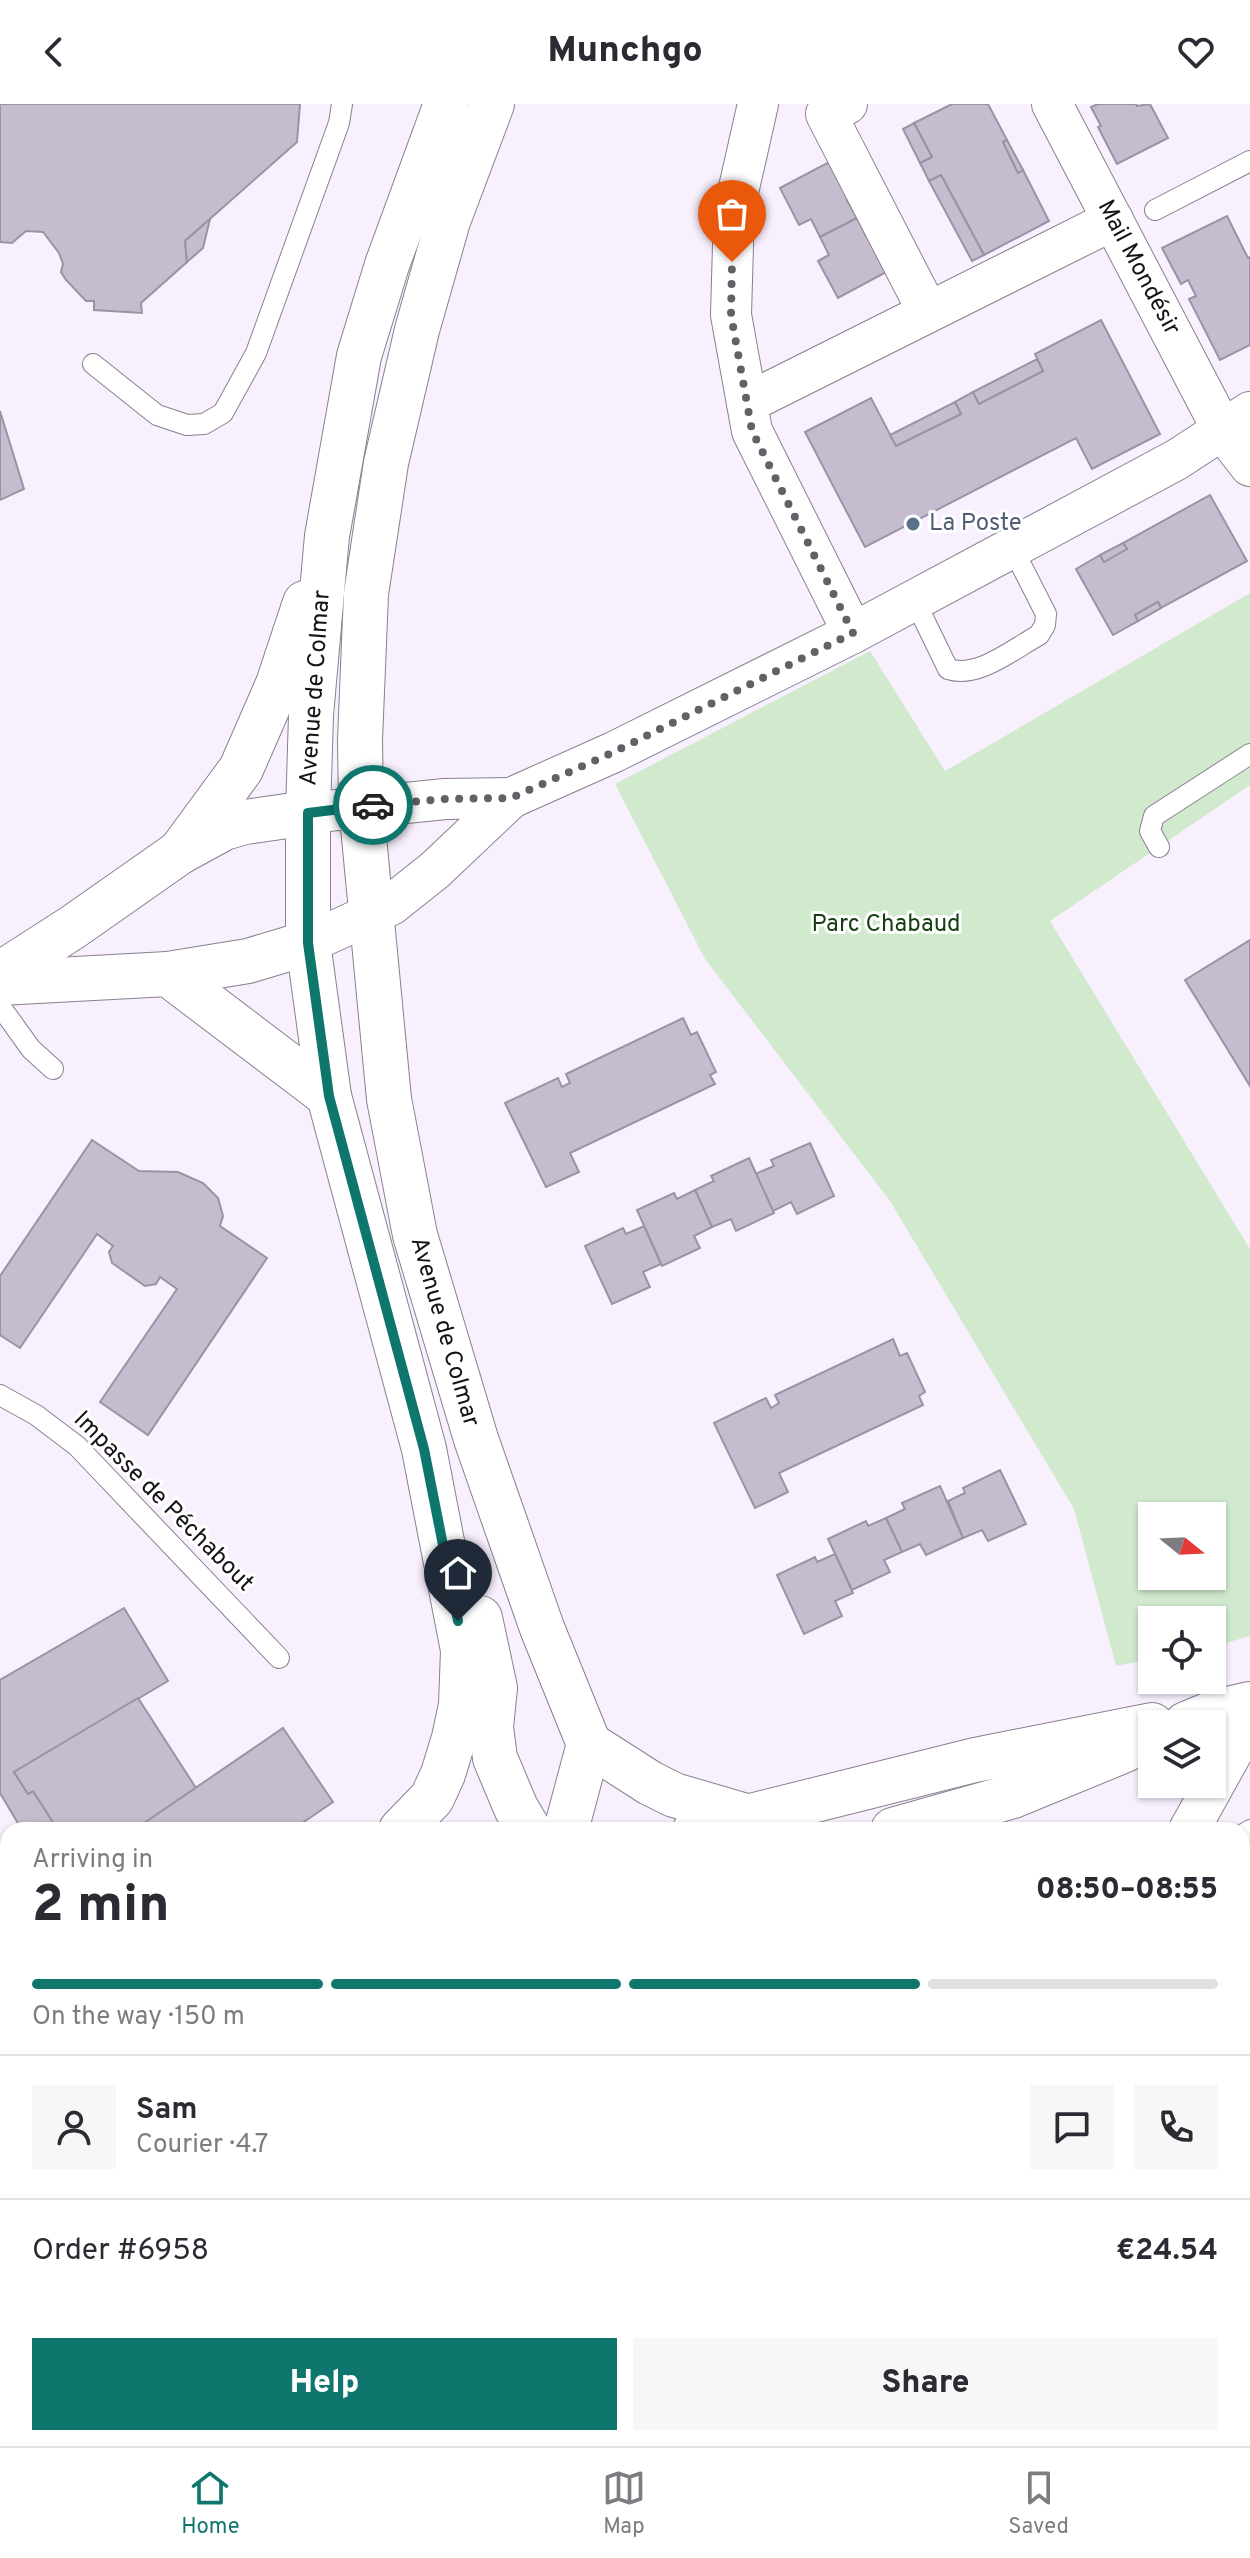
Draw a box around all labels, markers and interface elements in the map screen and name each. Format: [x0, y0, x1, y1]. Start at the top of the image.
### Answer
text: Munchgo [547, 29, 703, 75]
icon: back [32, 30, 76, 74]
icon: heart [1174, 30, 1218, 74]
pin [698, 180, 766, 262]
icon: bag [710, 192, 754, 236]
street label: Mail Mondésir [1090, 195, 1186, 341]
place label: La Poste [929, 509, 1022, 539]
marker: La Poste [904, 515, 922, 533]
street label: Avenue de Colmar [294, 589, 338, 787]
courier [333, 765, 413, 845]
icon: car [351, 783, 395, 827]
park label: Parc Chabaud [811, 910, 961, 940]
street label: Avenue de Colmar [403, 1234, 485, 1430]
street label: Impasse de Péchabout [66, 1405, 260, 1599]
north arrow [1138, 1502, 1226, 1590]
map controls [1138, 1502, 1226, 1798]
pin [424, 1539, 492, 1621]
icon: home [436, 1551, 480, 1595]
button: locate [1138, 1606, 1226, 1694]
button: layers [1138, 1710, 1226, 1798]
text: Arriving in [32, 1844, 153, 1877]
text: 08:50–08:55 [1036, 1872, 1218, 1909]
text: 2 min [32, 1874, 170, 1940]
text: On the way · 150 m [32, 2001, 245, 2034]
button: person [32, 2085, 116, 2169]
button: chat [1030, 2085, 1114, 2169]
button: phone [1134, 2085, 1218, 2169]
text: Sam [136, 2092, 198, 2129]
text: Courier · 4.7 [136, 2129, 268, 2162]
text: Order #6958 [32, 2233, 209, 2270]
text: €24.54 [1116, 2233, 1218, 2270]
button: Help [32, 2338, 617, 2430]
button: Share [633, 2338, 1218, 2430]
tab: Home [181, 2466, 240, 2541]
tab: Map [602, 2466, 646, 2541]
tab: Saved [1008, 2466, 1069, 2541]

